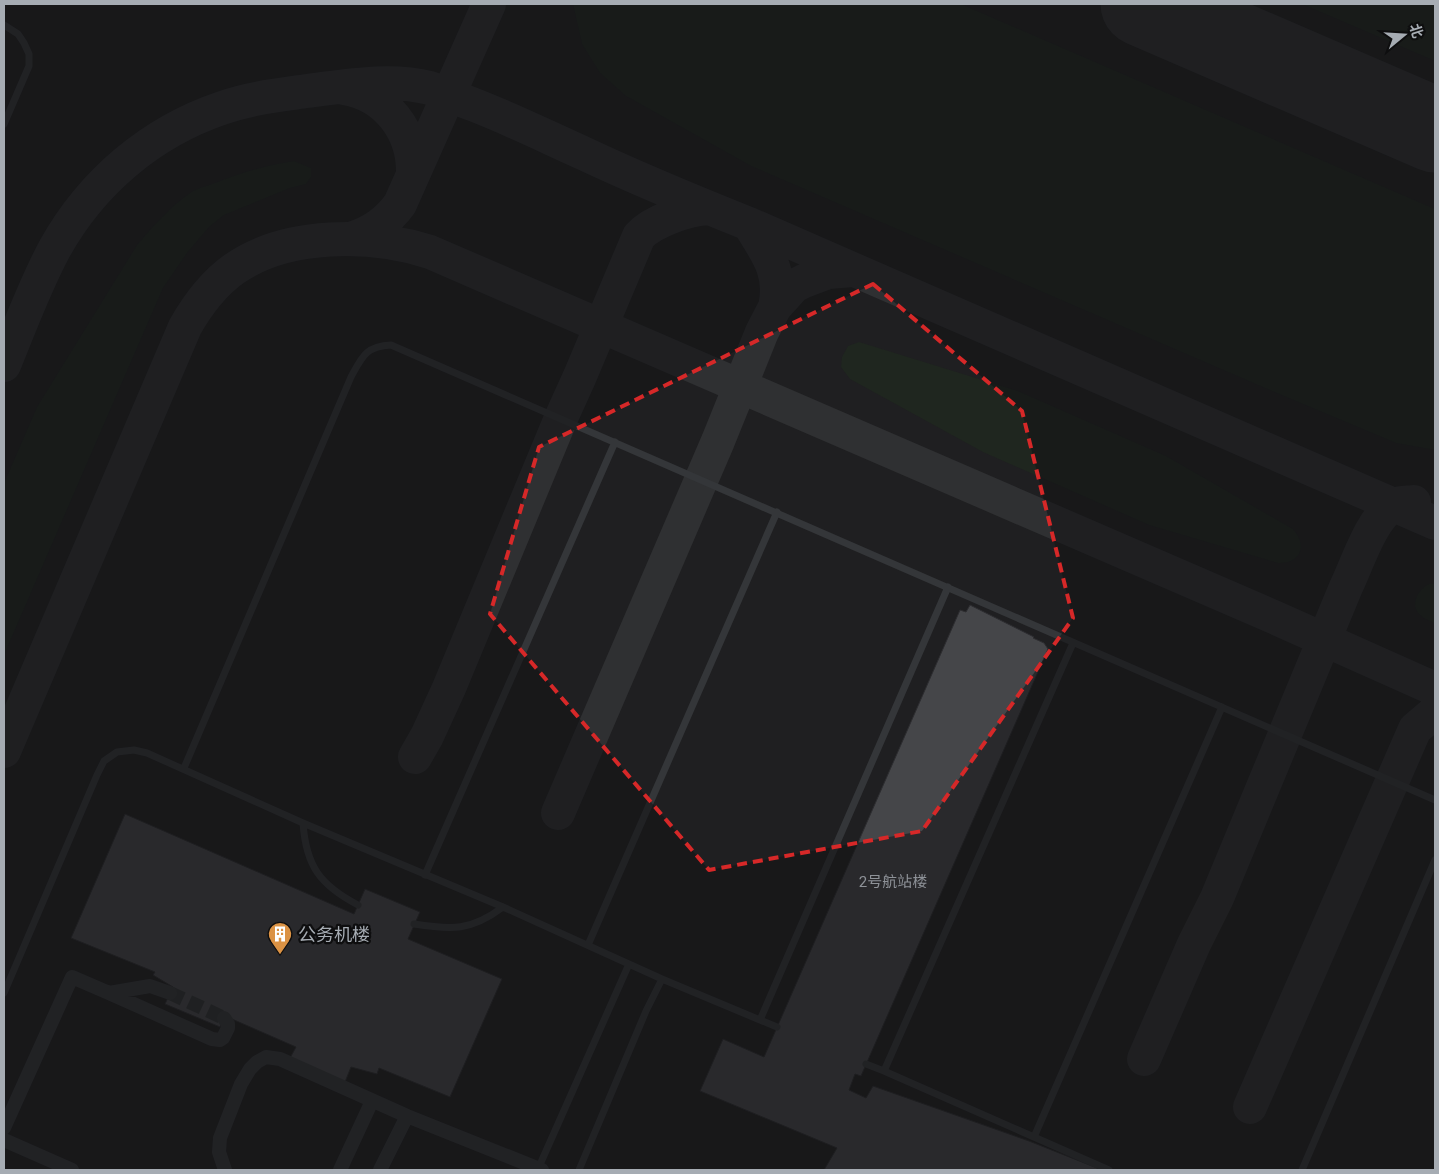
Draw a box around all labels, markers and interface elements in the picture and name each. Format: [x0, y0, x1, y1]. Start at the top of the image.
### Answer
north arrow [1379, 10, 1429, 60]
text: 北 [1407, 22, 1426, 40]
house number: 2号航站楼 [859, 873, 927, 891]
building icon: 公务机楼 [267, 921, 293, 955]
place label: 公务机楼 [298, 924, 370, 945]

